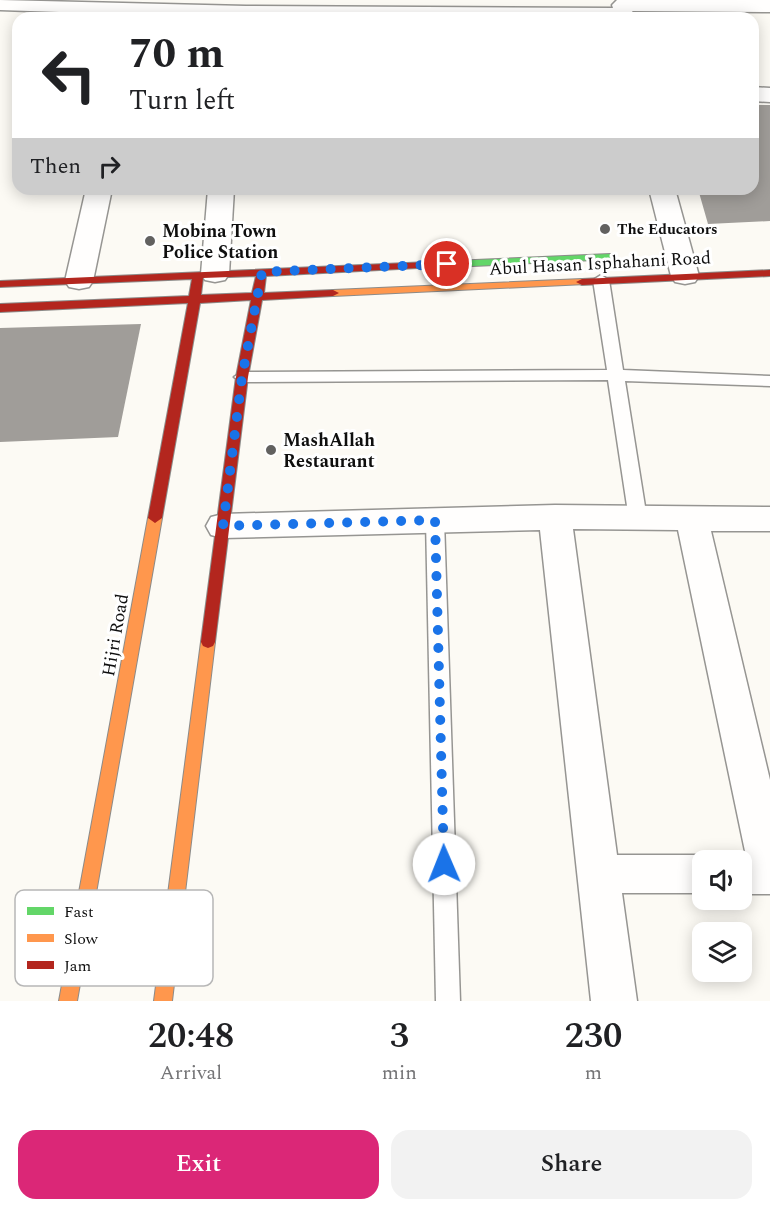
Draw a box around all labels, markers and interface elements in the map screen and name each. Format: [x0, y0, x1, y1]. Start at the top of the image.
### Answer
text: 70 m [129, 23, 224, 86]
icon: left [30, 36, 108, 114]
text: Turn left [129, 80, 235, 122]
text: Then [30, 150, 81, 183]
icon: right [93, 150, 126, 183]
place label: Mobina Town Police Station [162, 218, 278, 266]
place label: The Educators [617, 218, 718, 241]
marker: The Educators [598, 222, 612, 236]
marker: Mobina Town Police Station [143, 234, 157, 248]
pin [421, 238, 472, 289]
street label: Abul Hasan Isphahani Road [488, 244, 712, 283]
icon: arrive [430, 247, 463, 280]
place label: MashAllah Restaurant [283, 427, 375, 475]
marker: MashAllah Restaurant [264, 443, 278, 457]
street label: Hijri Road [95, 592, 136, 679]
position arrow [412, 832, 476, 896]
map controls [692, 850, 752, 982]
button: sound [692, 850, 752, 910]
legend [15, 890, 213, 986]
text: Fast [64, 900, 94, 924]
button: layers [692, 922, 752, 982]
text: Slow [64, 927, 99, 951]
text: Jam [64, 954, 92, 978]
text: 20:48 [148, 1009, 234, 1064]
text: 3 [390, 1009, 409, 1064]
text: 230 [564, 1009, 622, 1064]
text: Arrival [160, 1058, 222, 1088]
text: min [382, 1058, 417, 1088]
text: m [585, 1058, 602, 1088]
button: Exit [18, 1130, 379, 1199]
button: Share [391, 1130, 752, 1199]

